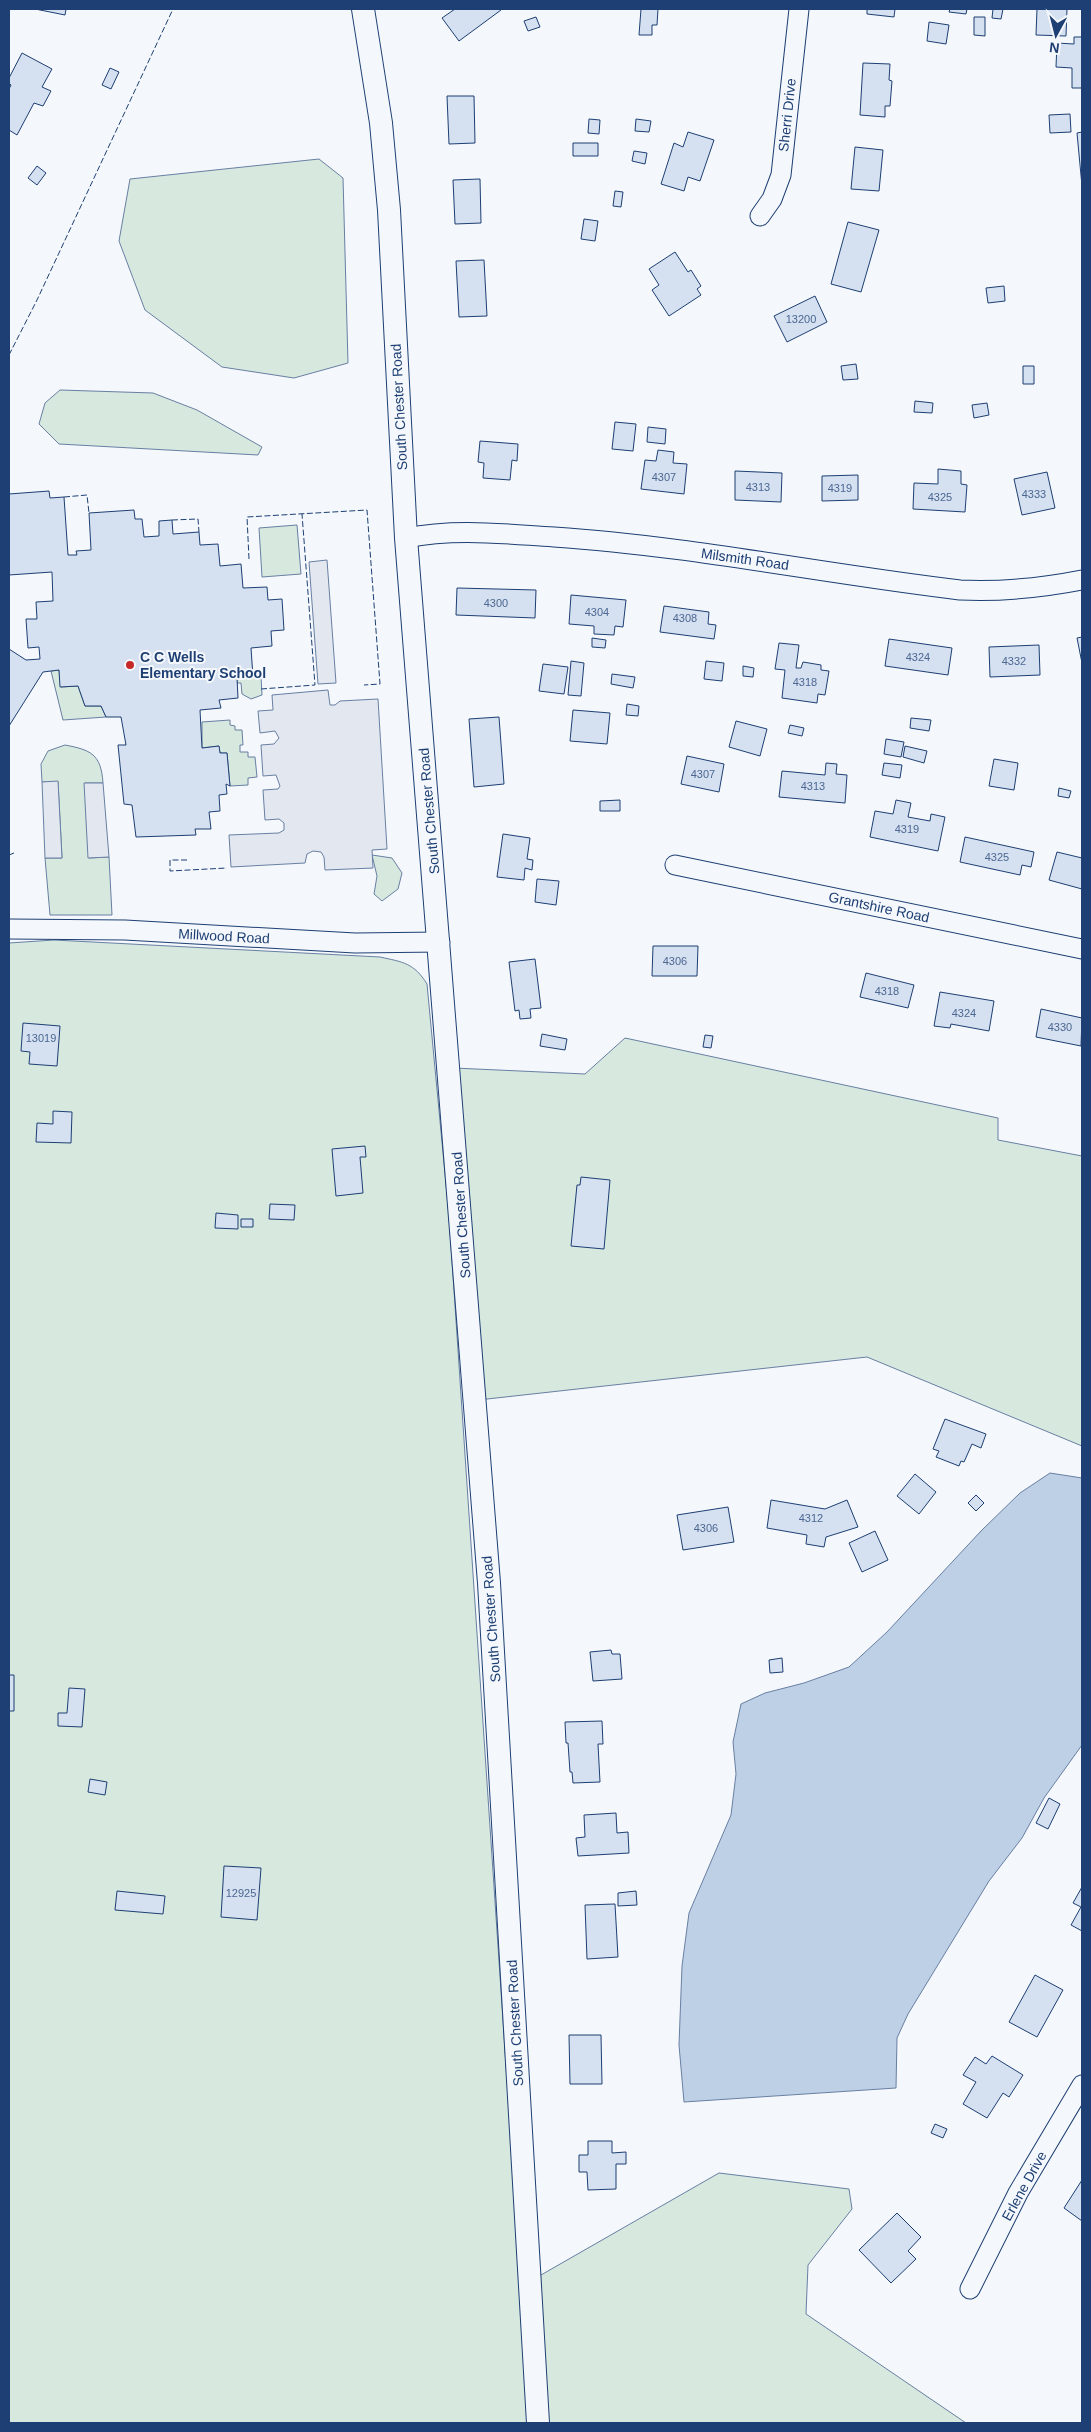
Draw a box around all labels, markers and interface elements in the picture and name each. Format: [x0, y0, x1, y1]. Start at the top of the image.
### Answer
north arrow [1031, 10, 1081, 60]
text: N [1048, 39, 1060, 56]
street label: Sherri Drive [775, 77, 799, 153]
house number: 13200 [786, 313, 816, 325]
street label: South Chester Road [388, 343, 410, 471]
house number: 4307 [652, 471, 676, 483]
house number: 4313 [746, 481, 770, 493]
house number: 4319 [828, 482, 852, 494]
house number: 4333 [1022, 488, 1046, 500]
house number: 4325 [928, 491, 952, 503]
street label: Milsmith Road [700, 545, 790, 573]
house number: 4300 [484, 597, 508, 609]
house number: 4304 [585, 606, 609, 618]
house number: 4308 [673, 612, 697, 624]
place label: C C Wells Elementary School [140, 649, 266, 681]
house number: 4324 [906, 651, 930, 663]
house number: 4332 [1002, 655, 1026, 667]
marker: C C Wells Elementary School [124, 659, 136, 671]
house number: 4318 [793, 676, 817, 688]
street label: South Chester Road [416, 747, 442, 875]
house number: 4307 [691, 768, 715, 780]
house number: 4313 [801, 780, 825, 792]
house number: 4319 [895, 823, 919, 835]
house number: 4325 [985, 851, 1009, 863]
street label: Grantshire Road [827, 888, 931, 926]
street label: Millwood Road [178, 926, 270, 946]
house number: 4306 [663, 955, 687, 967]
house number: 4318 [875, 985, 899, 997]
house number: 4324 [952, 1007, 976, 1019]
house number: 4330 [1048, 1021, 1072, 1033]
house number: 13019 [26, 1032, 56, 1044]
street label: South Chester Road [449, 1151, 473, 1279]
house number: 4312 [799, 1512, 823, 1524]
house number: 4306 [694, 1522, 718, 1534]
street label: South Chester Road [479, 1555, 503, 1683]
house number: 12925 [226, 1887, 256, 1899]
street label: South Chester Road [504, 1959, 526, 2087]
street label: Erlene Drive [998, 2148, 1050, 2224]

